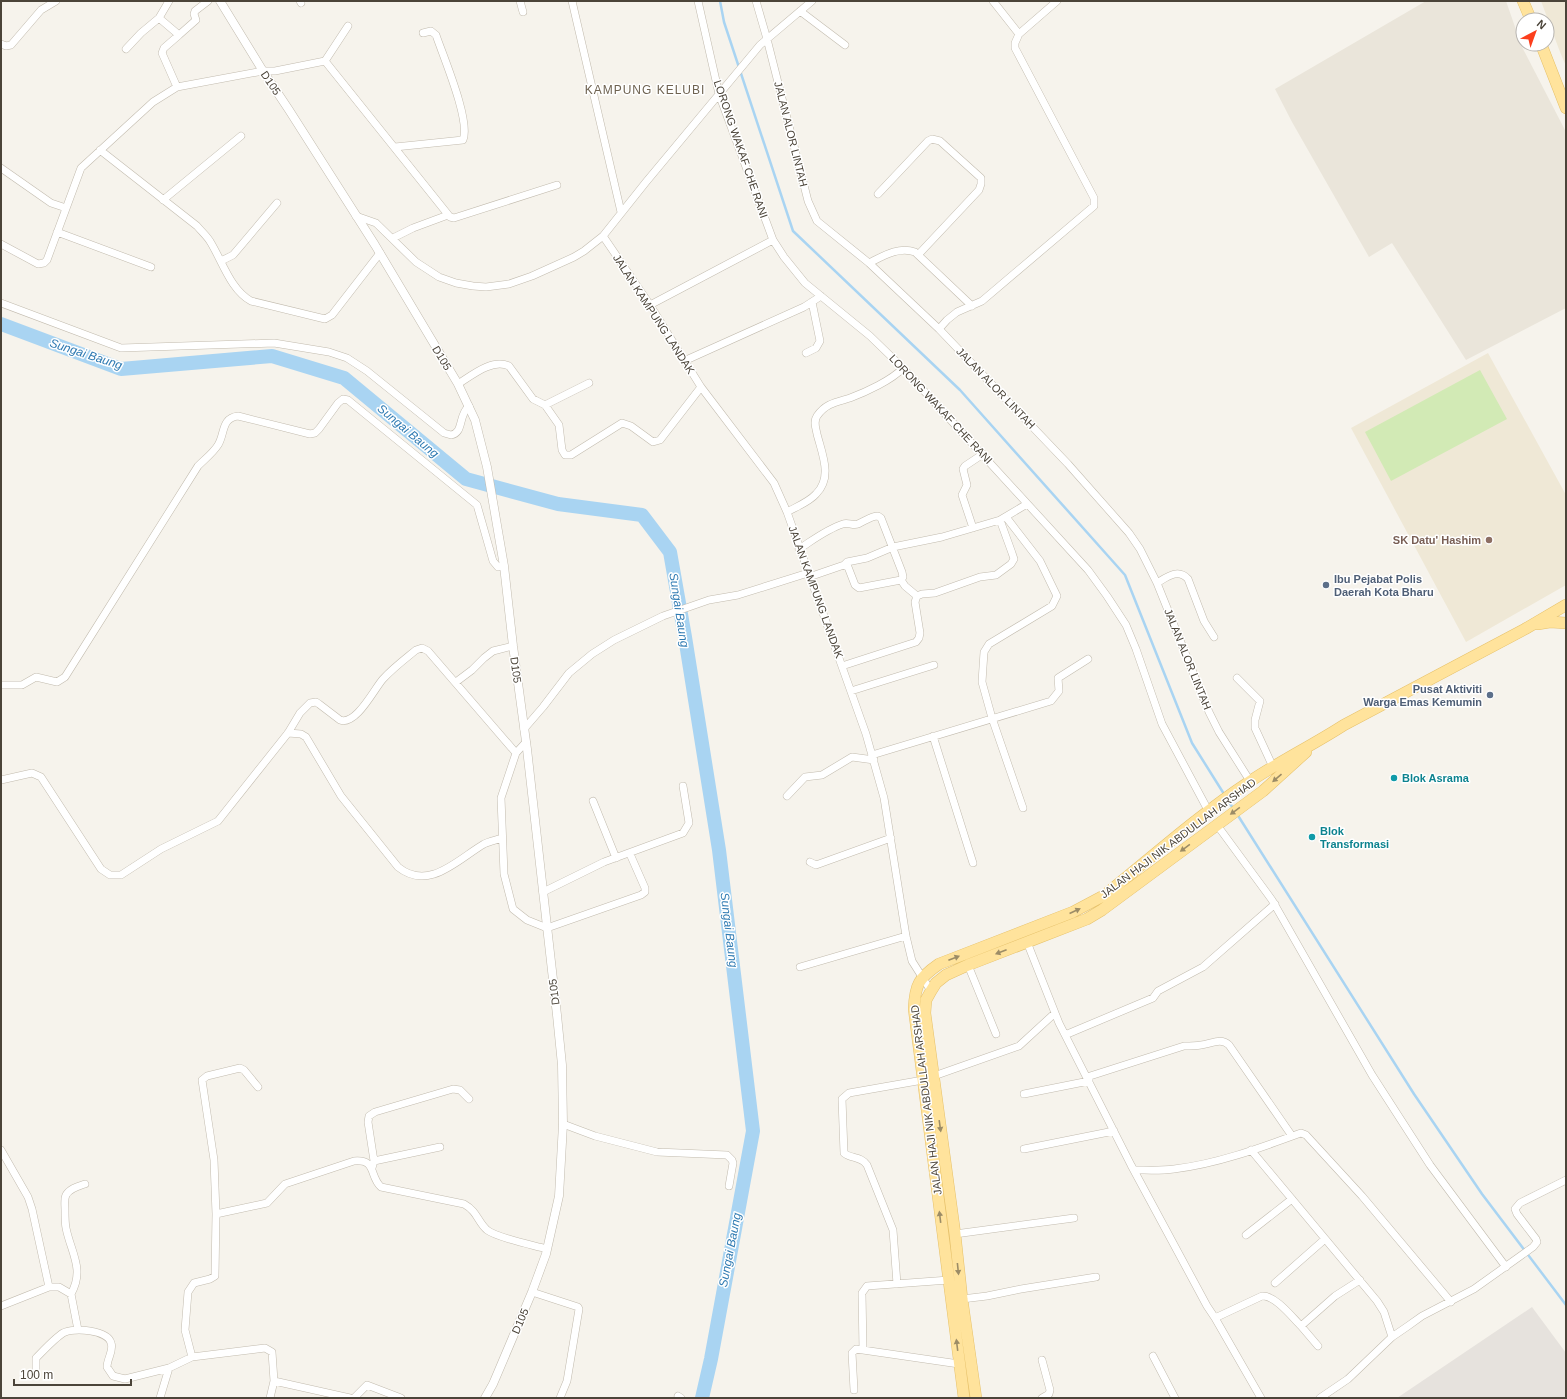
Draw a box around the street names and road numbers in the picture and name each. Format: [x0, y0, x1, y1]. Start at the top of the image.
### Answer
street label: D105 [259, 69, 283, 97]
street label: LORONG WAKAF CHE RANI [712, 78, 770, 220]
street label: JALAN ALOR LINTAH [772, 80, 810, 188]
street label: JALAN KAMPUNG LANDAK [611, 252, 698, 377]
street label: D105 [430, 344, 454, 372]
street label: JALAN ALOR LINTAH [954, 345, 1038, 431]
street label: LORONG WAKAF CHE RANI [887, 352, 995, 466]
street label: JALAN KAMPUNG LANDAK [786, 524, 846, 660]
street label: JALAN ALOR LINTAH [1162, 607, 1214, 711]
street label: D105 [508, 656, 524, 684]
street label: JALAN HAJI NIK ABDULLAH ARSHAD [1098, 776, 1258, 900]
street label: D105 [546, 978, 562, 1006]
street label: JALAN HAJI NIK ABDULLAH ARSHAD [908, 1004, 944, 1196]
street label: D105 [509, 1307, 531, 1335]

